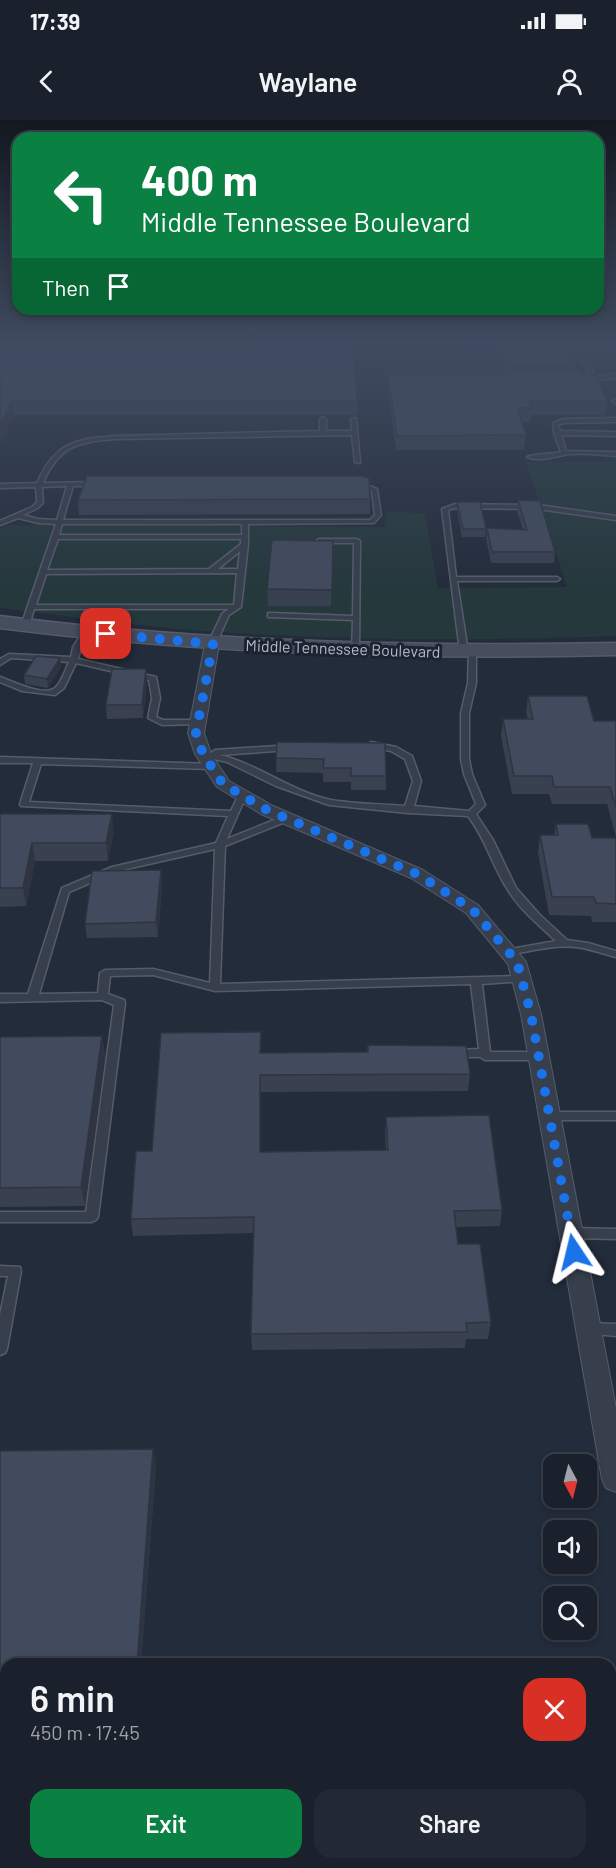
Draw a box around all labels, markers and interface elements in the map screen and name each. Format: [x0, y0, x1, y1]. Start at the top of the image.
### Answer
text: 17:39 [30, 8, 80, 34]
icon: back [30, 65, 63, 98]
text: Waylane [259, 65, 357, 97]
icon: person [553, 65, 586, 98]
text: 400 m [141, 154, 258, 204]
icon: left [42, 156, 120, 234]
text: Middle Tennessee Boulevard [141, 205, 470, 237]
icon: arrive [102, 270, 135, 303]
text: Then [42, 274, 90, 300]
pin [80, 608, 131, 659]
icon: arrive [89, 617, 122, 650]
street label: Middle Tennessee Boulevard [245, 635, 441, 661]
position arrow [542, 1220, 606, 1284]
north arrow [543, 1454, 597, 1508]
map controls [543, 1454, 597, 1640]
button: sound [543, 1520, 597, 1574]
button: search [543, 1586, 597, 1640]
text: 6 min [30, 1676, 115, 1719]
button: close [523, 1678, 586, 1741]
text: 450 m · 17:45 [30, 1720, 140, 1744]
button: Exit [30, 1789, 302, 1858]
button: Share [314, 1789, 586, 1858]

